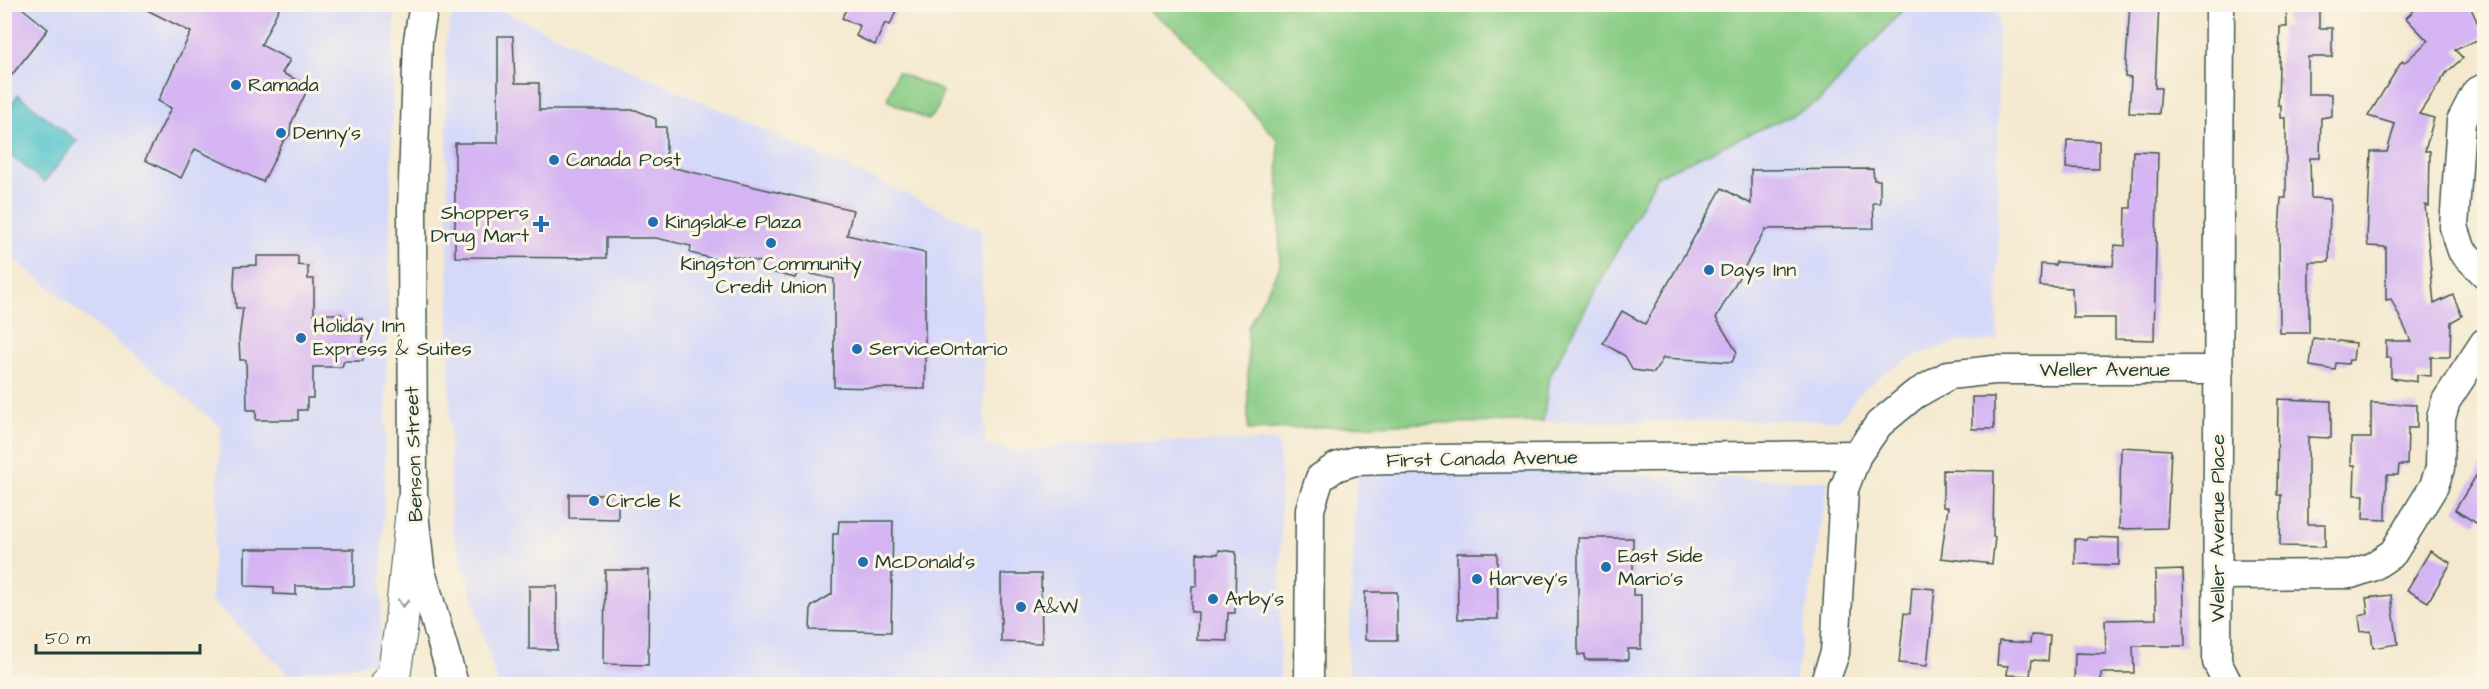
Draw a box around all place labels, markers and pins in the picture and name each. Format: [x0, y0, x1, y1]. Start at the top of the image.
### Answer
place label: Ramada [248, 71, 319, 99]
marker: Ramada [229, 78, 243, 92]
place label: Denny's [293, 119, 361, 148]
marker: Denny's [274, 126, 288, 140]
place label: Canada Post [566, 146, 681, 174]
marker: Canada Post [547, 153, 561, 167]
place label: Shoppers Drug Mart [431, 199, 529, 251]
place label: Kingslake Plaza [665, 208, 801, 237]
marker: Kingslake Plaza [646, 215, 660, 229]
marker: Shoppers Drug Mart [534, 217, 548, 231]
marker: Kingston Community Credit Union [764, 236, 778, 250]
place label: Kingston Community Credit Union [680, 250, 862, 301]
place label: Days Inn [1721, 256, 1796, 285]
marker: Days Inn [1702, 263, 1716, 277]
place label: Holiday Inn Express & Suites [313, 312, 472, 363]
marker: Holiday Inn Express & Suites [294, 331, 308, 345]
place label: ServiceOntario [869, 335, 1008, 363]
marker: ServiceOntario [850, 342, 864, 356]
place label: Circle K [606, 487, 681, 515]
marker: Circle K [587, 494, 601, 508]
place label: East Side Mario's [1618, 542, 1703, 593]
place label: McDonald's [875, 548, 975, 576]
marker: McDonald's [856, 555, 870, 569]
marker: East Side Mario's [1599, 560, 1613, 574]
place label: Harvey's [1489, 565, 1568, 594]
marker: Harvey's [1470, 572, 1484, 586]
place label: Arby's [1225, 585, 1284, 614]
marker: Arby's [1206, 592, 1220, 606]
place label: A&W [1033, 593, 1078, 621]
marker: A&W [1014, 600, 1028, 614]

